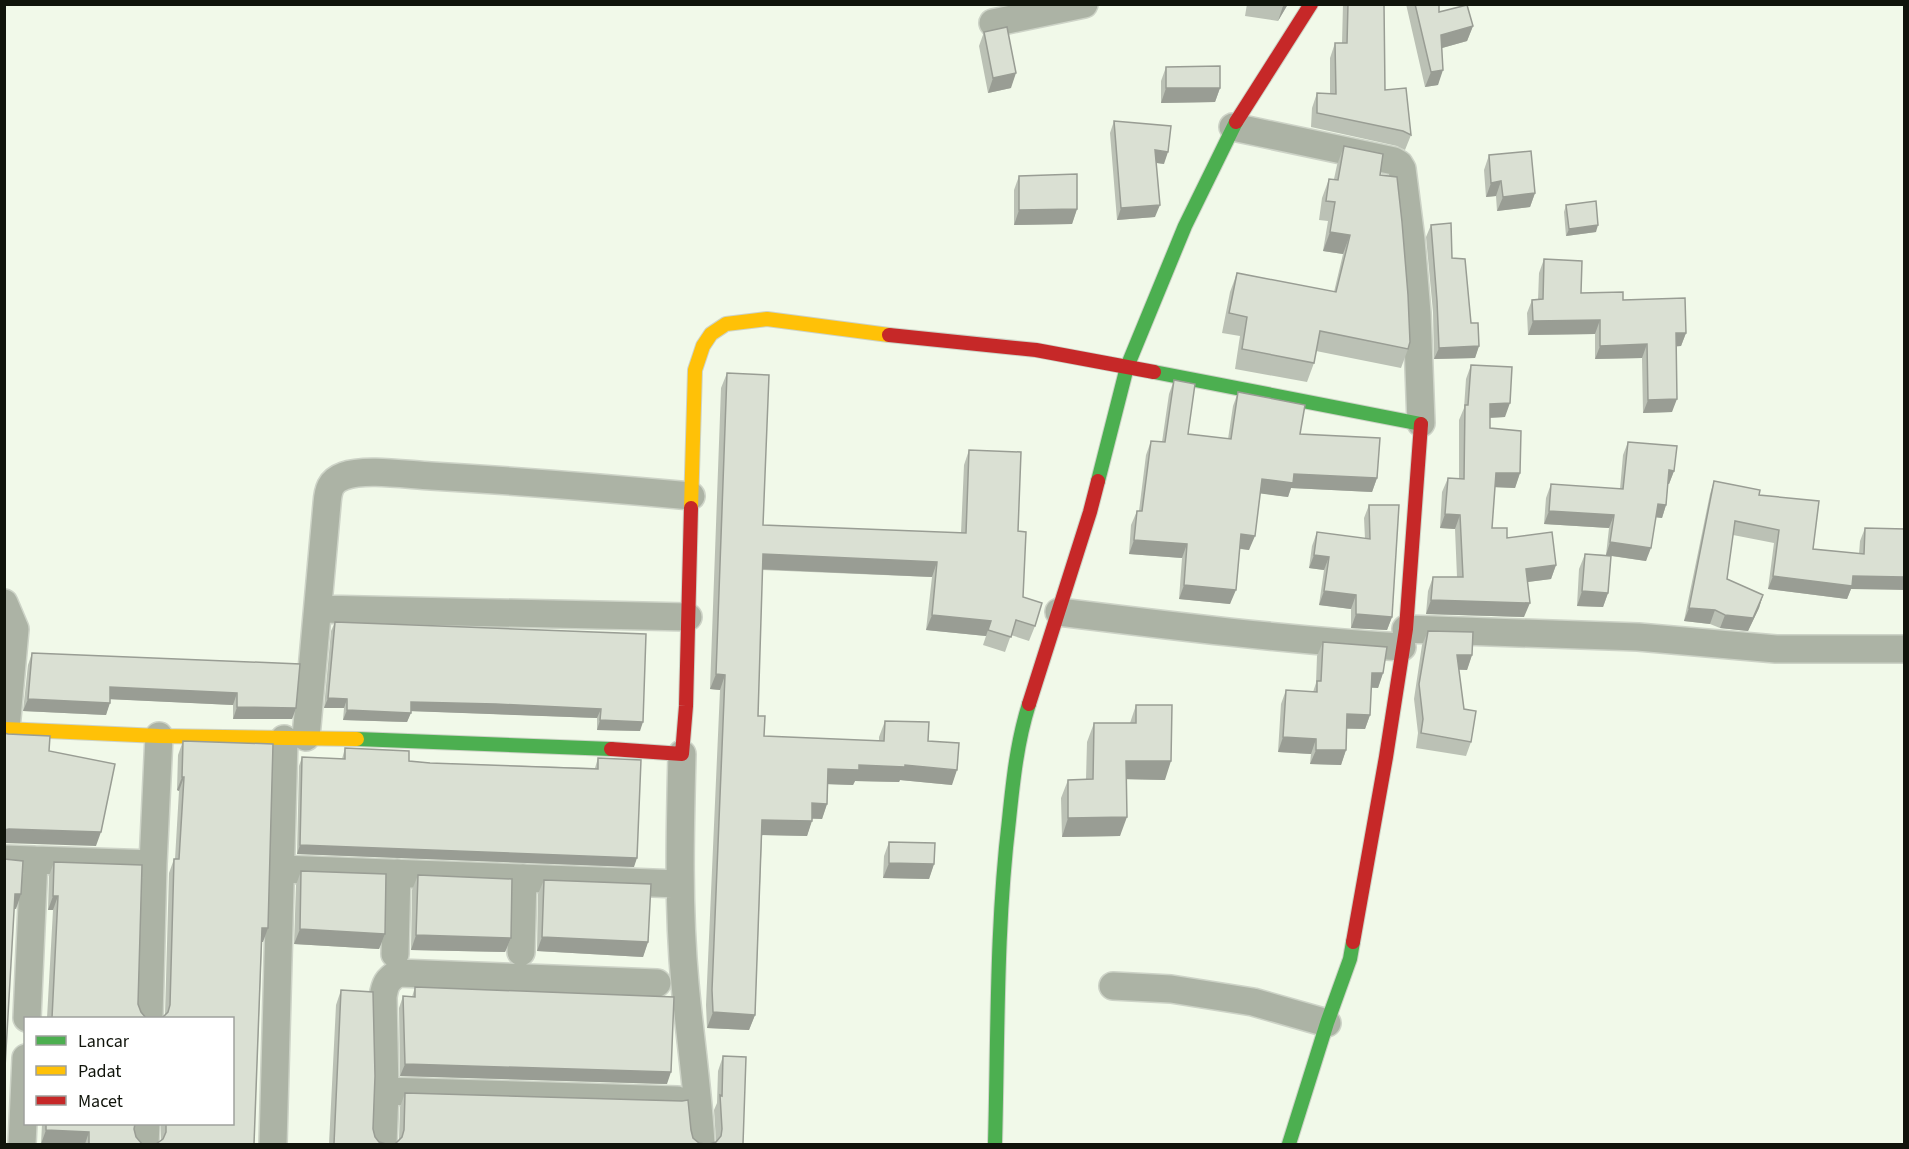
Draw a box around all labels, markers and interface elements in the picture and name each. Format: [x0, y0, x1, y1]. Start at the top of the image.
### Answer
legend [24, 1017, 234, 1125]
text: Lancar [78, 1029, 130, 1054]
text: Padat [78, 1059, 121, 1084]
text: Macet [78, 1089, 123, 1114]

